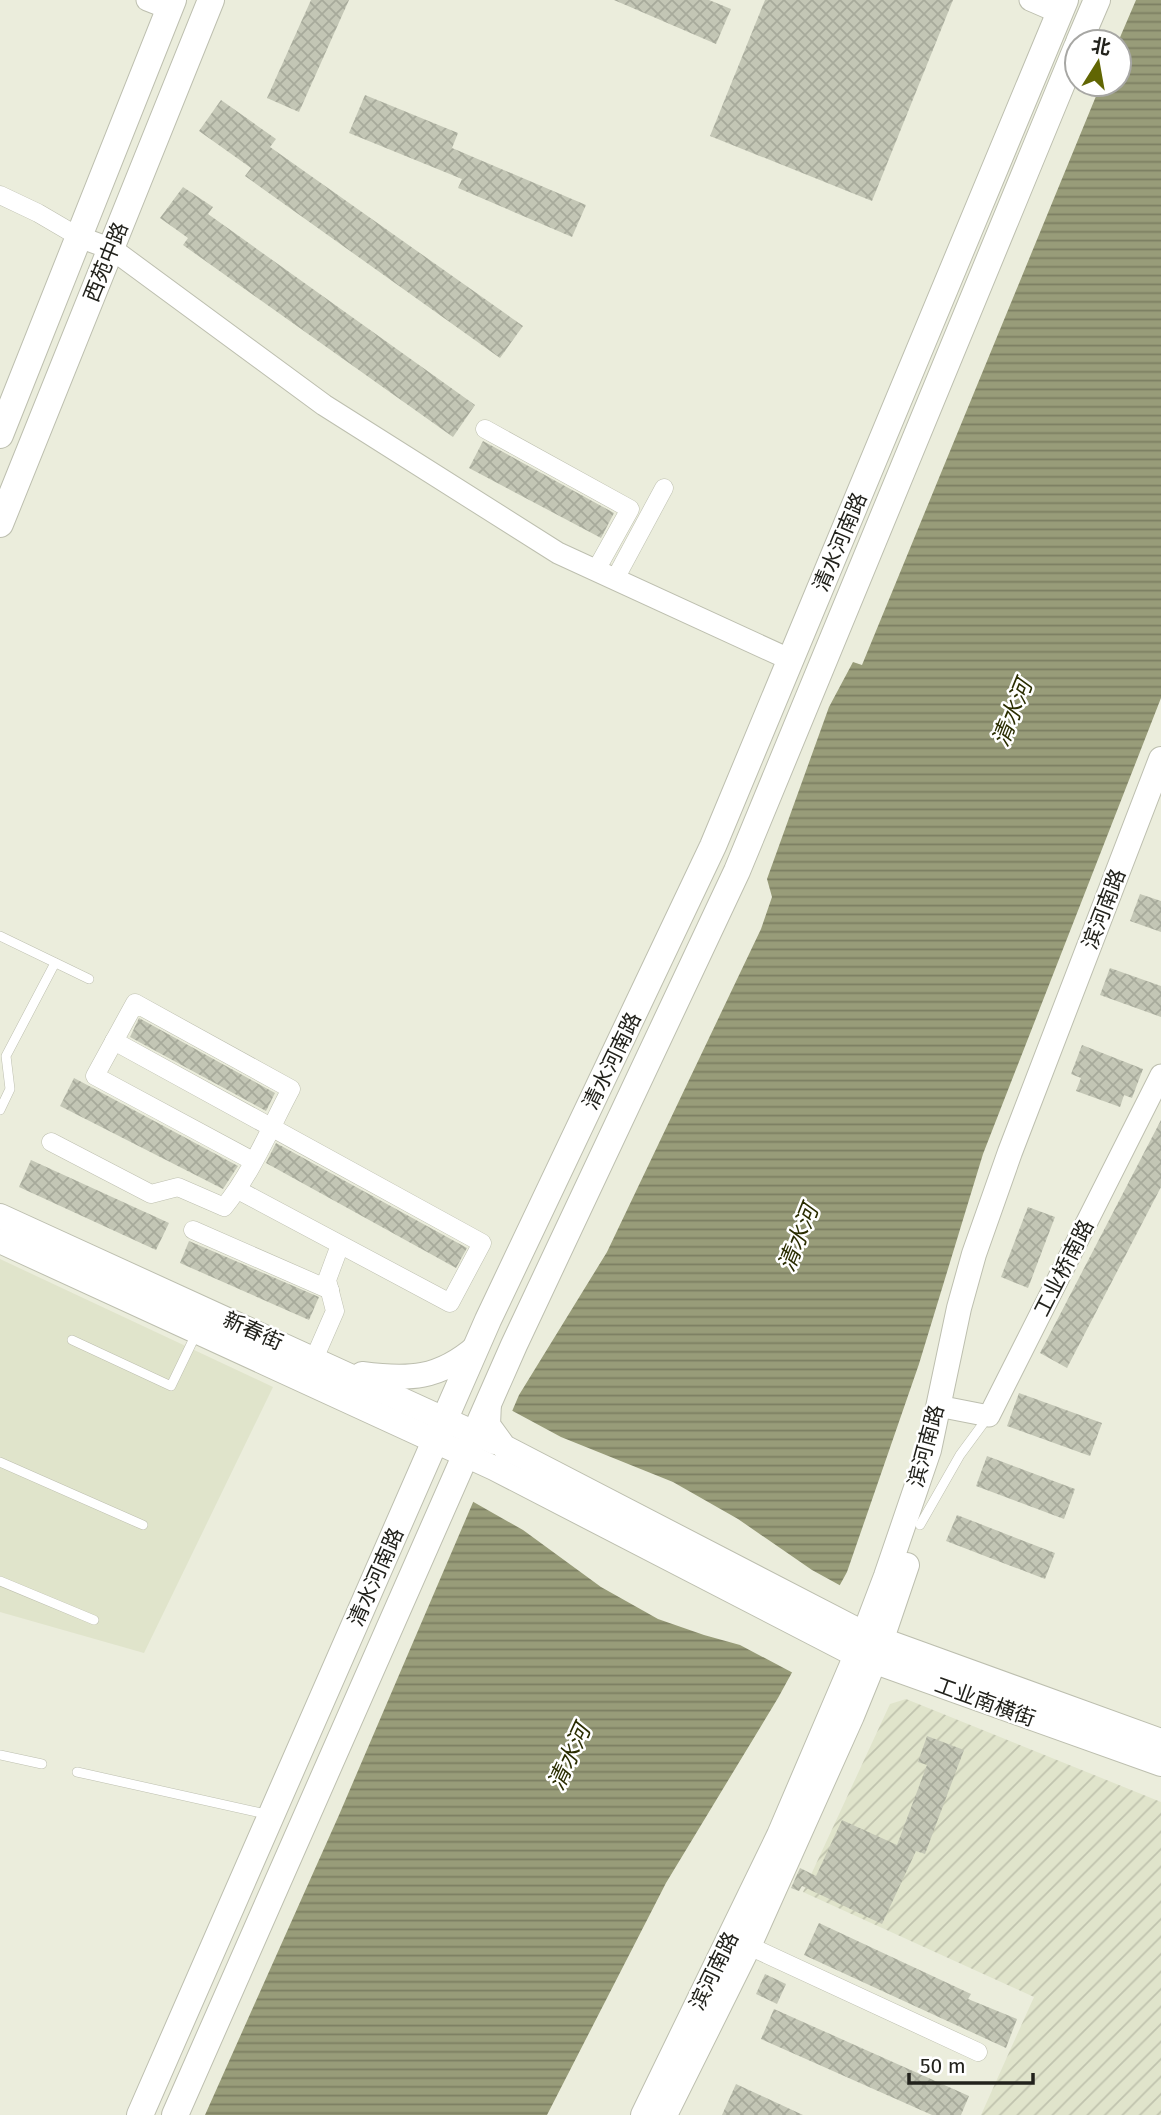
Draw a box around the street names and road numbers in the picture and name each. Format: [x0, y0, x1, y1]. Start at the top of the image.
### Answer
street label: 西苑中路 [78, 218, 134, 306]
street label: 清水河南路 [808, 489, 872, 595]
street label: 滨河南路 [1077, 865, 1131, 953]
street label: 清水河南路 [577, 1008, 647, 1114]
street label: 工业桥南路 [1029, 1215, 1099, 1321]
street label: 新春街 [219, 1306, 287, 1356]
street label: 滨河南路 [903, 1402, 949, 1490]
street label: 清水河南路 [343, 1524, 409, 1630]
street label: 工业南横街 [931, 1672, 1039, 1732]
street label: 滨河南路 [684, 1928, 744, 2014]

